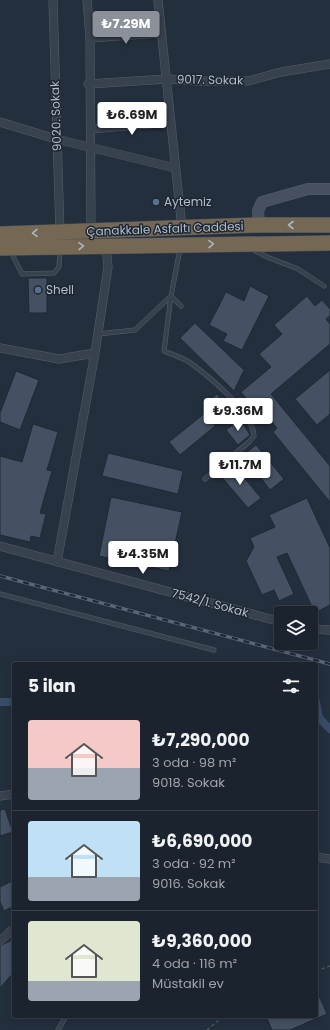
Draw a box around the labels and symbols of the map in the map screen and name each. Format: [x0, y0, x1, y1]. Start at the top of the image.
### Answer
pin: ₺7.29M [93, 11, 159, 45]
street label: 9017. Sokak [177, 70, 244, 89]
street label: 9020. Sokak [46, 80, 65, 152]
pin: ₺6.69M [99, 102, 165, 136]
place label: Aytemiz [164, 193, 211, 210]
marker: Aytemiz [151, 197, 161, 207]
street label: Çanakkale Asfaltı Caddesi [86, 217, 244, 240]
one-way arrow [288, 221, 294, 229]
one-way arrow [32, 229, 38, 237]
one-way arrow [208, 240, 214, 248]
one-way arrow [78, 242, 84, 251]
place label: Shell [46, 281, 74, 298]
marker: Shell [33, 285, 43, 295]
pin: ₺9.36M [205, 398, 271, 432]
pin: ₺11.7M [207, 452, 273, 486]
pin: ₺4.35M [110, 541, 176, 575]
street label: 7542/1. Sokak [170, 584, 251, 621]

